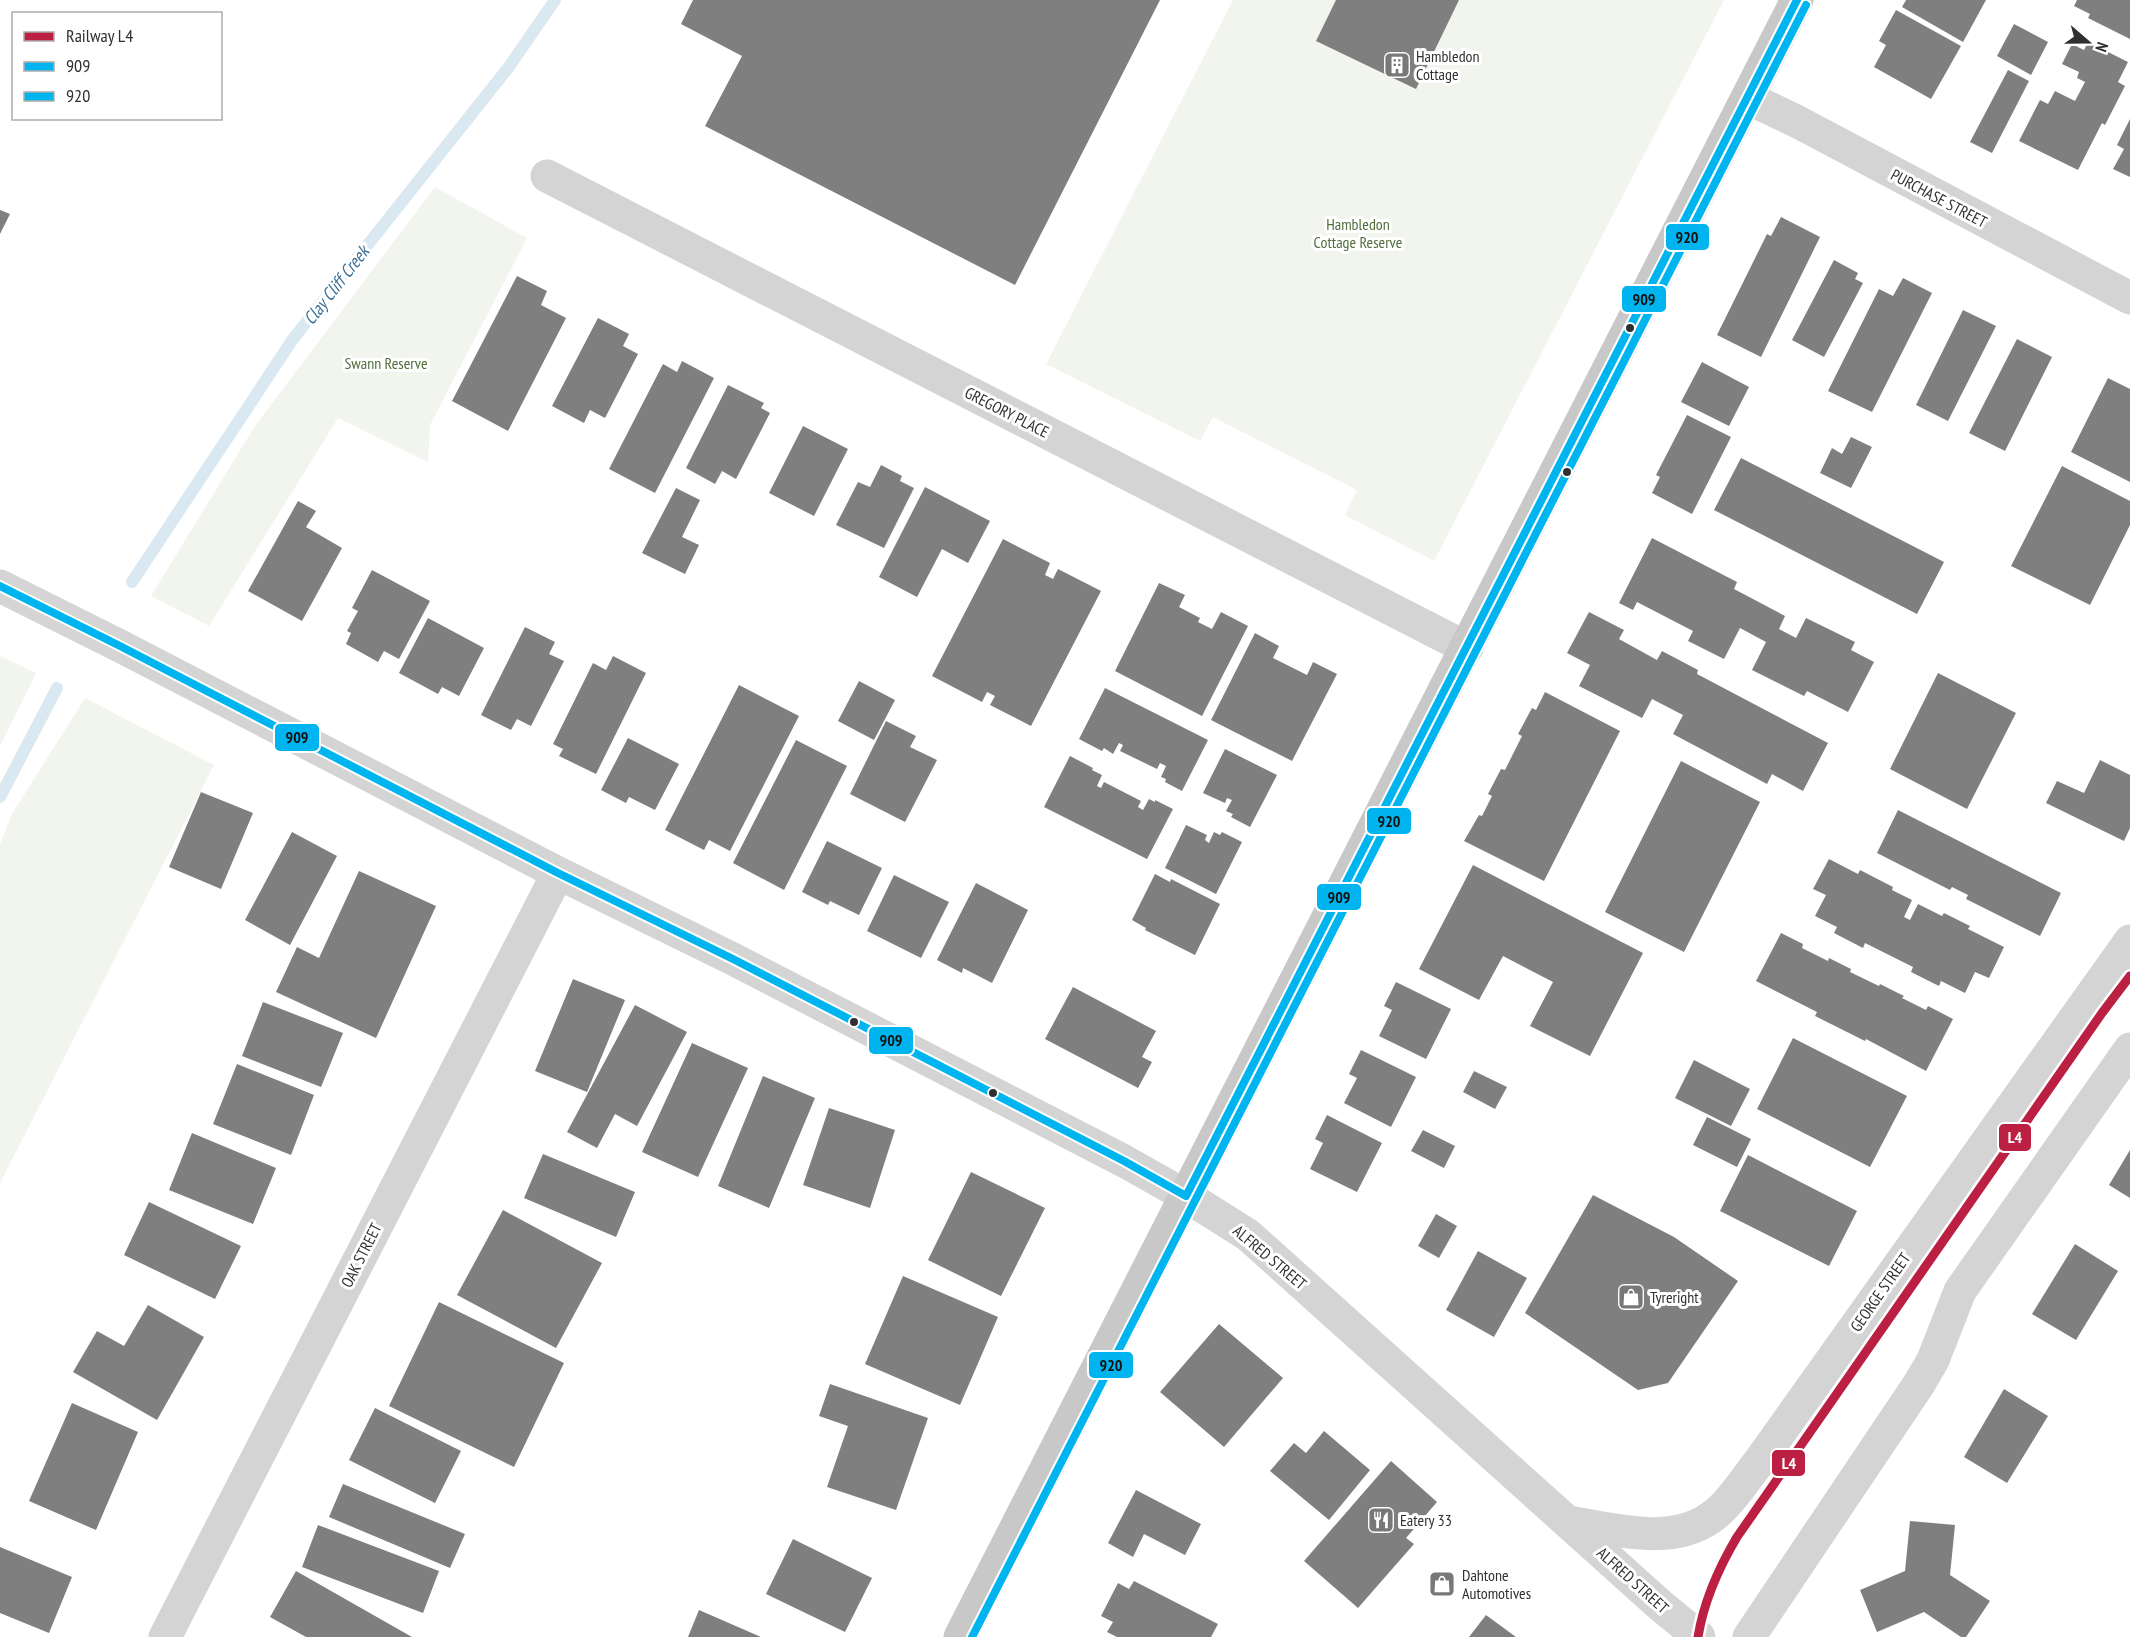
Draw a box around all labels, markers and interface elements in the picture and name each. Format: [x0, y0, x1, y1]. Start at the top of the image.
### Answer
legend [12, 12, 222, 120]
north arrow [2058, 12, 2118, 72]
text: Railway L4 [66, 24, 133, 47]
text: N [2091, 40, 2113, 55]
place label: Hambledon Cottage [1416, 46, 1480, 84]
building icon: Hambledon Cottage [1382, 50, 1412, 80]
text: 909 [66, 54, 90, 77]
text: 920 [66, 84, 90, 107]
street label: PURCHASE STREET [1888, 164, 1990, 232]
park label: Hambledon Cottage Reserve [1314, 214, 1402, 252]
line badge: 920 [1665, 223, 1710, 251]
text: 920 [1676, 227, 1699, 247]
water label: Clay Cliff Creek [298, 239, 375, 329]
line badge: 909 [1621, 285, 1667, 313]
text: 909 [1633, 289, 1655, 309]
unlabelled marker [1624, 322, 1636, 334]
park label: Swann Reserve [344, 353, 428, 373]
street label: GREGORY PLACE [962, 382, 1053, 442]
unlabelled marker [1561, 466, 1573, 478]
line badge: 909 [274, 723, 320, 752]
text: 909 [286, 727, 308, 747]
line badge: 920 [1366, 807, 1412, 835]
text: 920 [1378, 811, 1401, 831]
line badge: 909 [1316, 883, 1362, 911]
text: 909 [1328, 887, 1350, 907]
unlabelled marker [848, 1016, 860, 1028]
line badge: 909 [868, 1026, 914, 1055]
text: 909 [880, 1030, 902, 1050]
unlabelled marker [987, 1087, 999, 1099]
line badge: L4 [1998, 1123, 2032, 1152]
text: L4 [2008, 1127, 2023, 1147]
street label: OAK STREET [336, 1220, 386, 1290]
street label: ALFRED STREET [1229, 1221, 1311, 1293]
street label: GEORGE STREET [1846, 1249, 1914, 1335]
shop icon: Tyreright [1616, 1282, 1646, 1312]
place label: Tyreright [1650, 1287, 1699, 1307]
line badge: 920 [1088, 1351, 1134, 1379]
text: 920 [1100, 1355, 1123, 1375]
line badge: L4 [1771, 1449, 1806, 1477]
text: L4 [1782, 1453, 1797, 1473]
restaurant icon: Eatery 33 [1366, 1505, 1396, 1535]
place label: Eatery 33 [1400, 1510, 1452, 1530]
street label: ALFRED STREET [1593, 1543, 1673, 1617]
place label: Dahtone Automotives [1462, 1565, 1531, 1603]
shop icon: Dahtone Automotives [1427, 1569, 1457, 1599]

